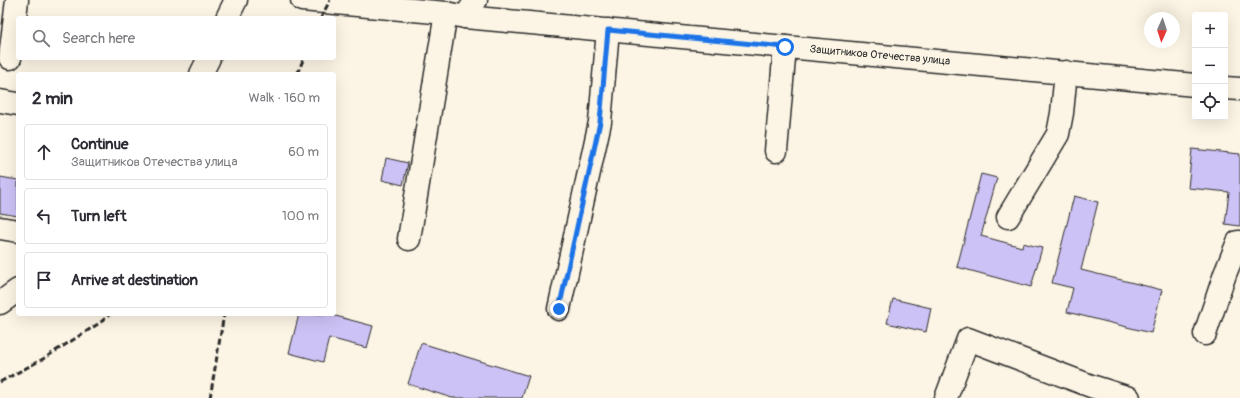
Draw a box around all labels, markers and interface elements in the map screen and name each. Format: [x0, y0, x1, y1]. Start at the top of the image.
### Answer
north arrow [1144, 12, 1180, 48]
map controls [1192, 12, 1228, 120]
button: + [1192, 12, 1228, 48]
search box [16, 16, 336, 60]
icon: search [30, 27, 52, 49]
text: Search here [62, 29, 135, 48]
route start [776, 38, 794, 56]
street label: Защитников Отечества улица [809, 42, 951, 68]
button: − [1192, 48, 1228, 84]
button: locate [1192, 84, 1228, 120]
text: 2 min [32, 88, 73, 109]
text: Walk · 160 m [249, 90, 320, 106]
text: Continue [71, 135, 129, 154]
icon: ahead [33, 141, 55, 163]
text: 60 m [288, 144, 319, 160]
text: Защитников Отечества улица [71, 154, 237, 170]
icon: left [33, 205, 55, 227]
text: Turn left [71, 207, 127, 226]
text: 100 m [282, 208, 319, 224]
icon: arrive [33, 269, 55, 291]
text: Arrive at destination [71, 271, 198, 290]
route end [550, 300, 568, 318]

